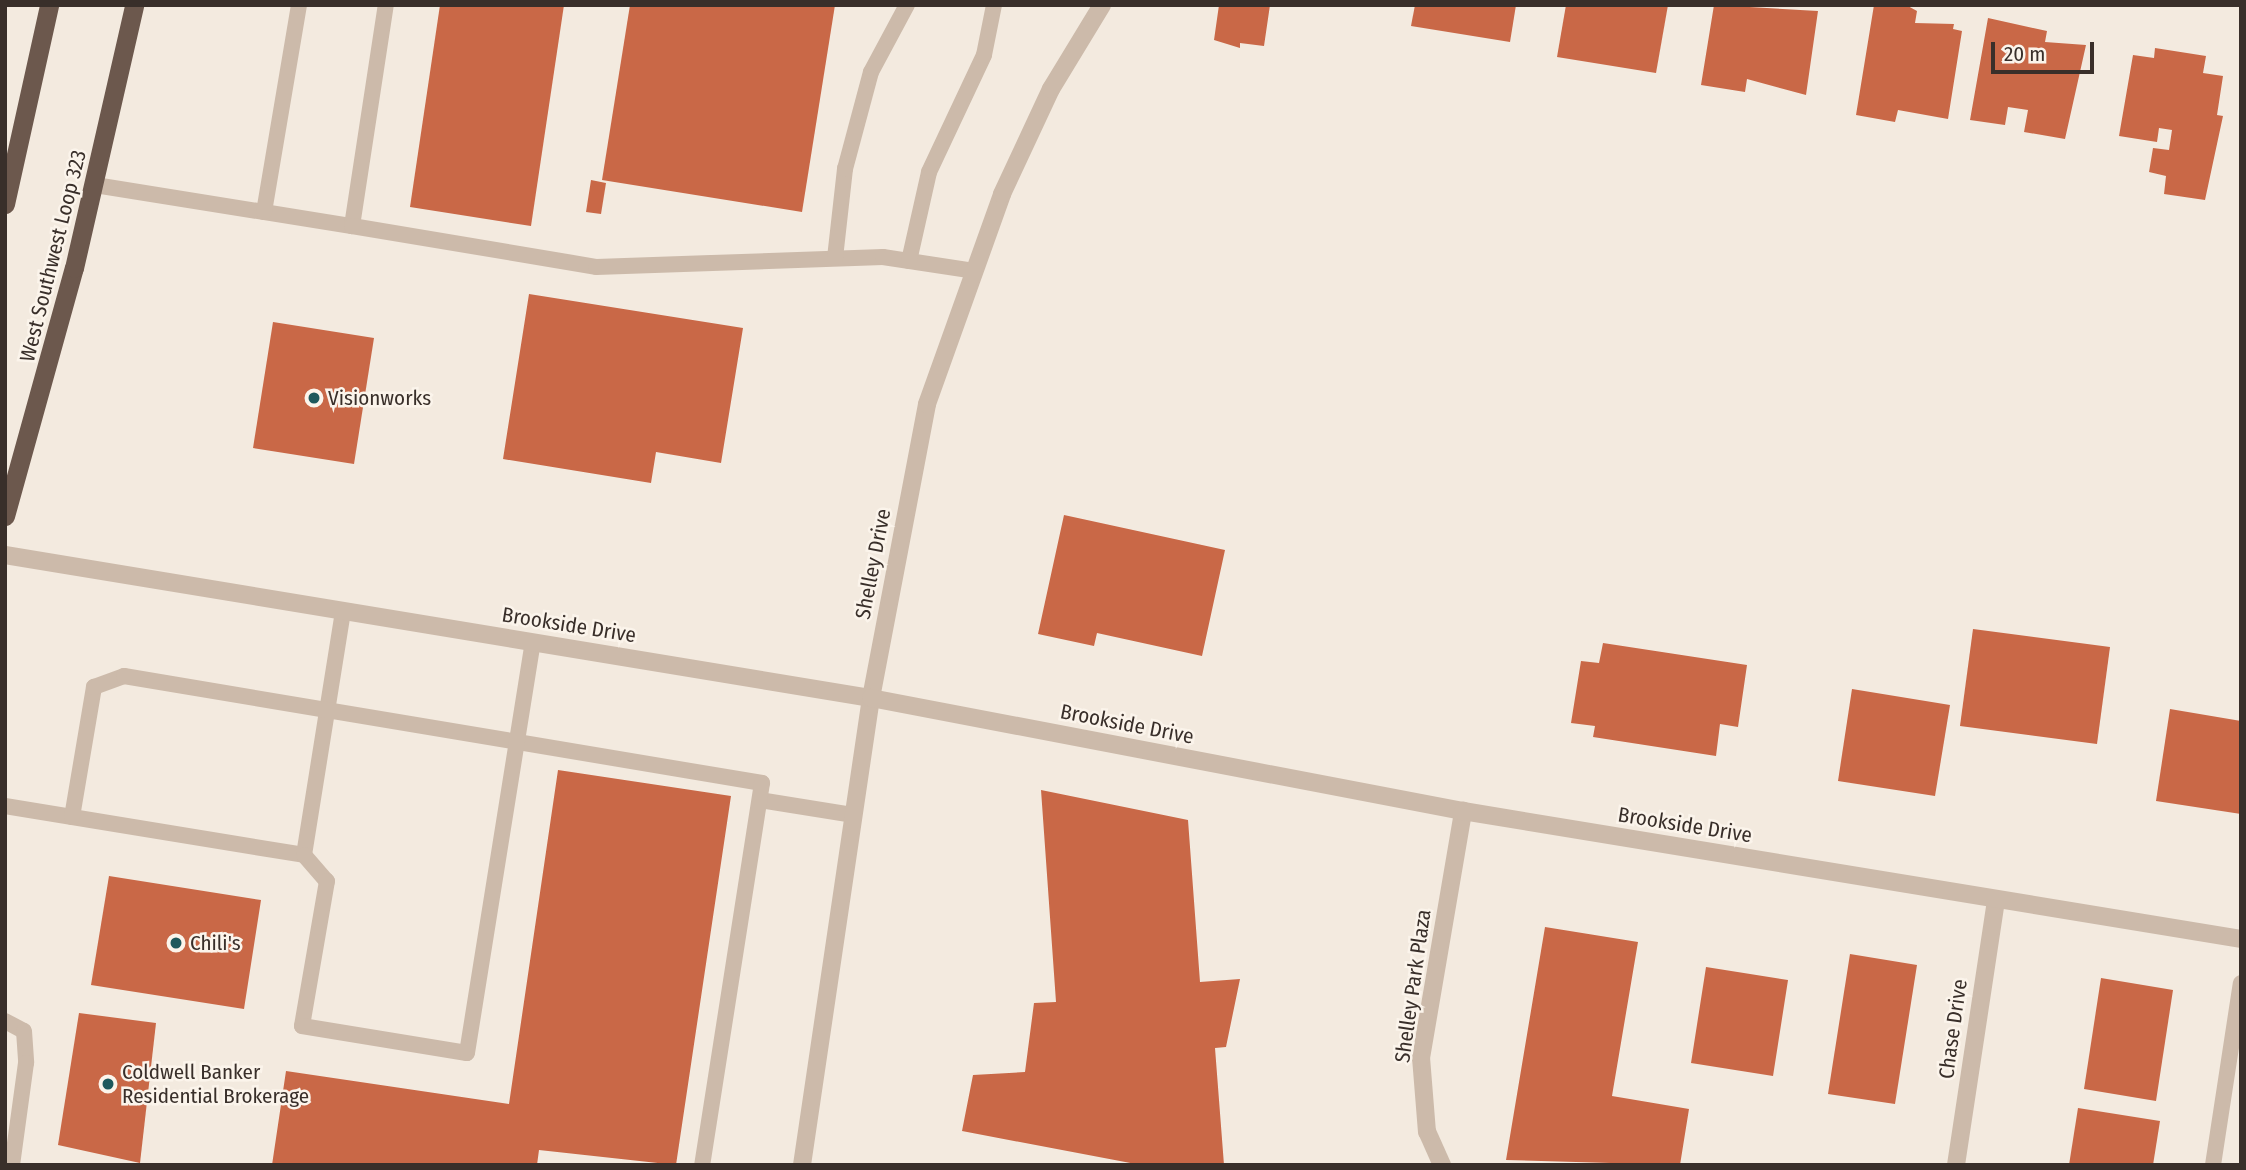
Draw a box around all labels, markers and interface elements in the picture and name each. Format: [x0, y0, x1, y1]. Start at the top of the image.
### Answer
scale bar [1994, 28, 2097, 72]
text: 20 m [2004, 41, 2045, 67]
street label: West Southwest Loop 323 [15, 148, 91, 364]
place label: Visionworks [328, 385, 431, 411]
marker: Visionworks [306, 390, 322, 406]
street label: Shelley Drive [850, 507, 896, 621]
street label: Brookside Drive [500, 602, 638, 648]
street label: Brookside Drive [1058, 699, 1196, 749]
street label: Brookside Drive [1616, 802, 1754, 848]
street label: Shelley Park Plaza [1390, 908, 1436, 1064]
place label: Chili's [190, 930, 241, 956]
marker: Chili's [168, 935, 184, 951]
street label: Chase Drive [1934, 978, 1972, 1080]
place label: Coldwell Banker Residential Brokerage [122, 1059, 309, 1109]
marker: Coldwell Banker Residential Brokerage [100, 1076, 116, 1092]

